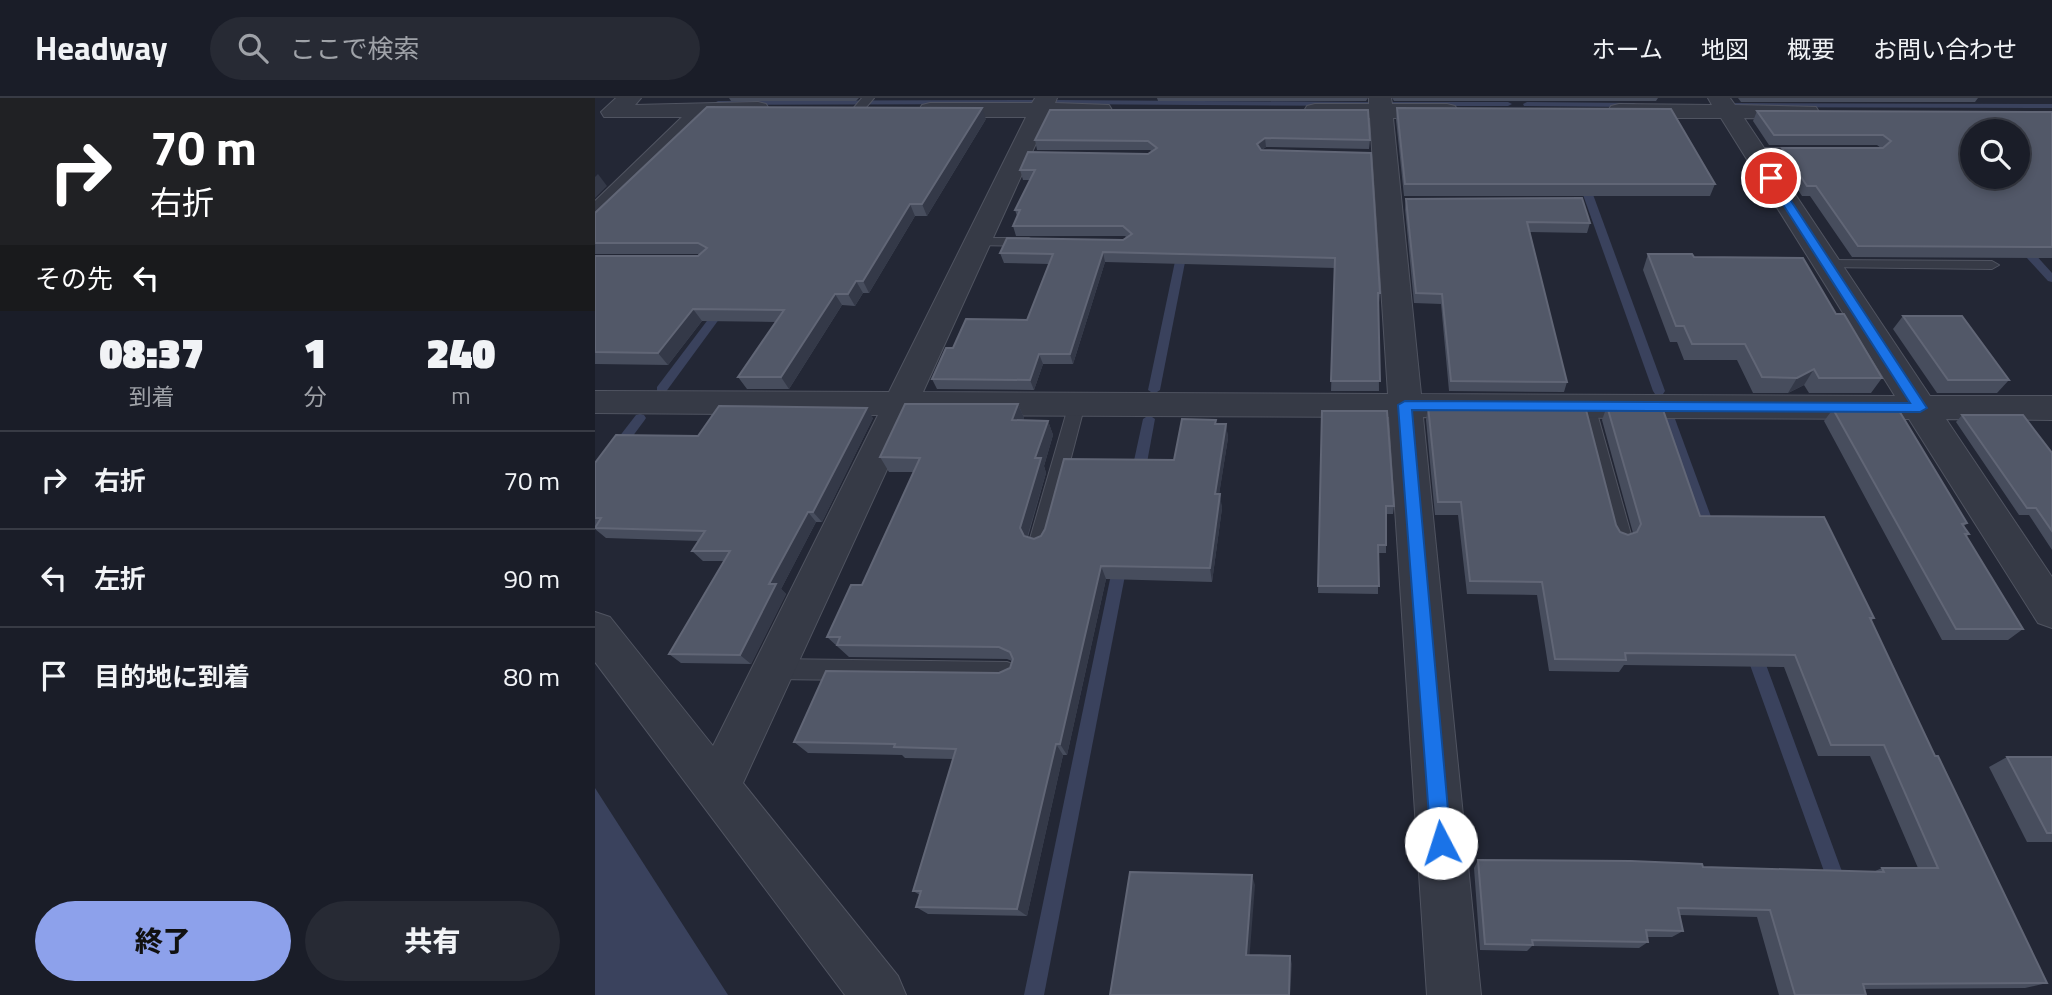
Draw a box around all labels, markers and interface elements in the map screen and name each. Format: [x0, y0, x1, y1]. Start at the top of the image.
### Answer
search box [210, 17, 700, 80]
text: Headway [35, 23, 168, 73]
icon: search [234, 29, 272, 67]
text: ここで検索 [290, 29, 420, 68]
text: ホーム [1592, 31, 1663, 67]
text: 地図 [1701, 31, 1749, 67]
text: 概要 [1787, 31, 1835, 67]
text: お問い合わせ [1873, 31, 2017, 67]
text: 70 m [150, 109, 257, 184]
map controls [1960, 119, 2030, 189]
button: search [1960, 119, 2030, 189]
icon: right [35, 126, 126, 217]
pin [1741, 148, 1801, 208]
icon: arrive [1752, 159, 1790, 197]
text: 右折 [150, 178, 214, 226]
text: その先 [35, 259, 113, 298]
icon: left [127, 259, 165, 297]
text: 08:37 [100, 320, 204, 384]
text: 1 [304, 320, 327, 384]
text: 240 [426, 320, 495, 384]
text: m [451, 378, 470, 413]
text: 到着 [129, 379, 175, 414]
text: 分 [304, 379, 327, 414]
icon: right [35, 461, 73, 499]
text: 右折 [94, 461, 146, 500]
text: 70 m [503, 461, 560, 500]
icon: left [35, 559, 73, 597]
text: 左折 [94, 559, 146, 598]
text: 90 m [503, 559, 560, 598]
icon: arrive [35, 657, 73, 695]
text: 目的地に到着 [94, 657, 250, 696]
text: 80 m [503, 657, 560, 696]
position arrow [1404, 806, 1478, 880]
button: 終了 [35, 901, 291, 981]
button: 共有 [305, 901, 560, 981]

